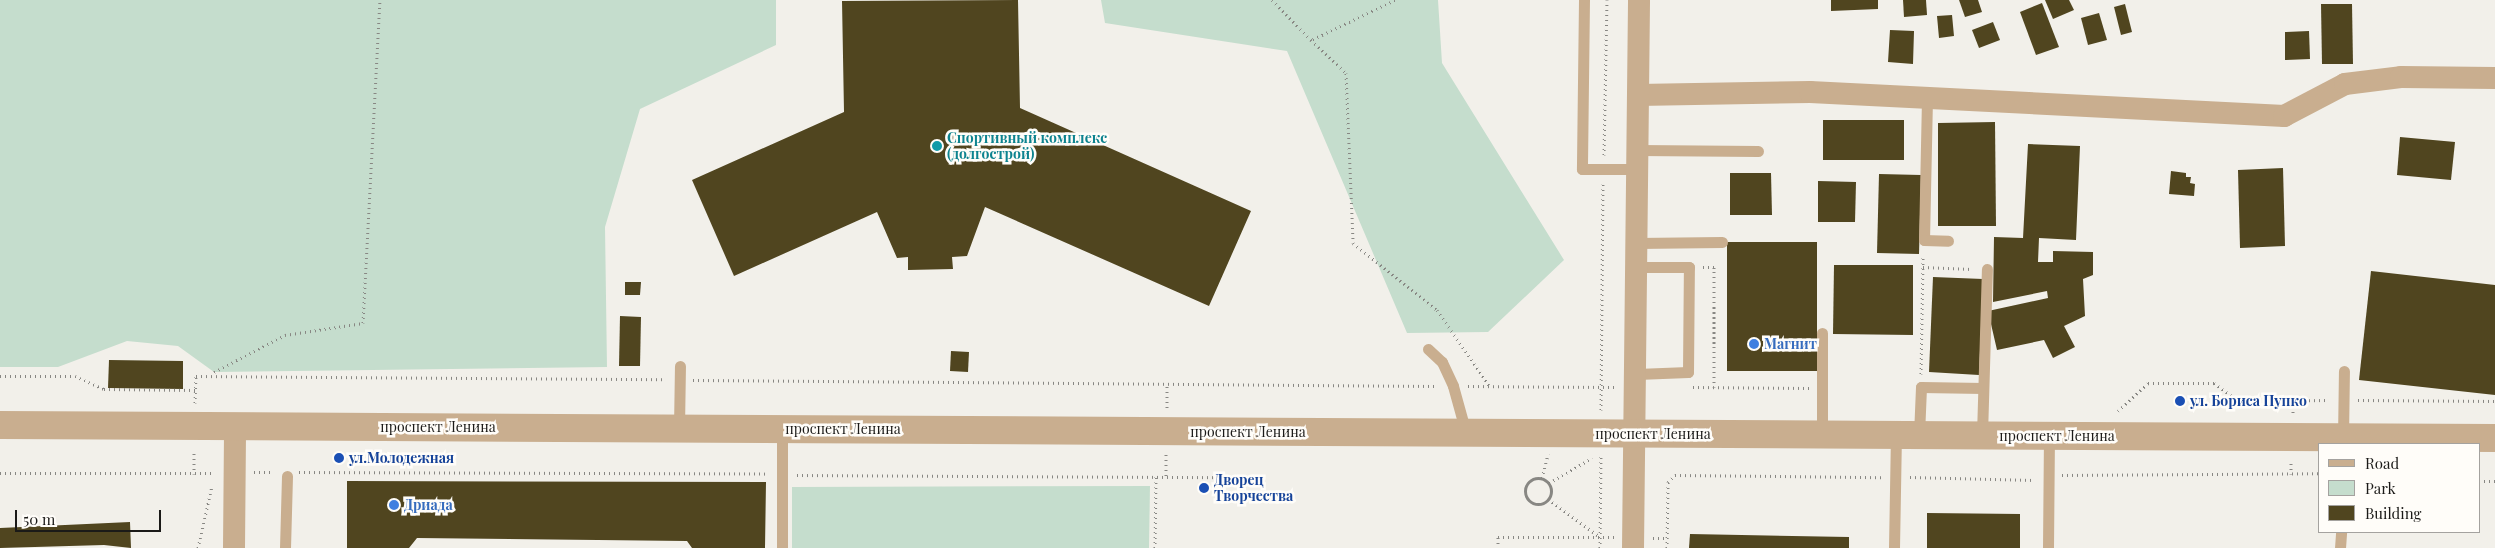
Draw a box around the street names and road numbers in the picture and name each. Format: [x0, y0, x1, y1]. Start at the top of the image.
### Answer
street label: проспект Ленина [380, 419, 496, 435]
street label: проспект Ленина [785, 421, 901, 437]
street label: проспект Ленина [1190, 424, 1306, 440]
street label: проспект Ленина [1595, 426, 1711, 442]
street label: проспект Ленина [1999, 428, 2115, 444]

